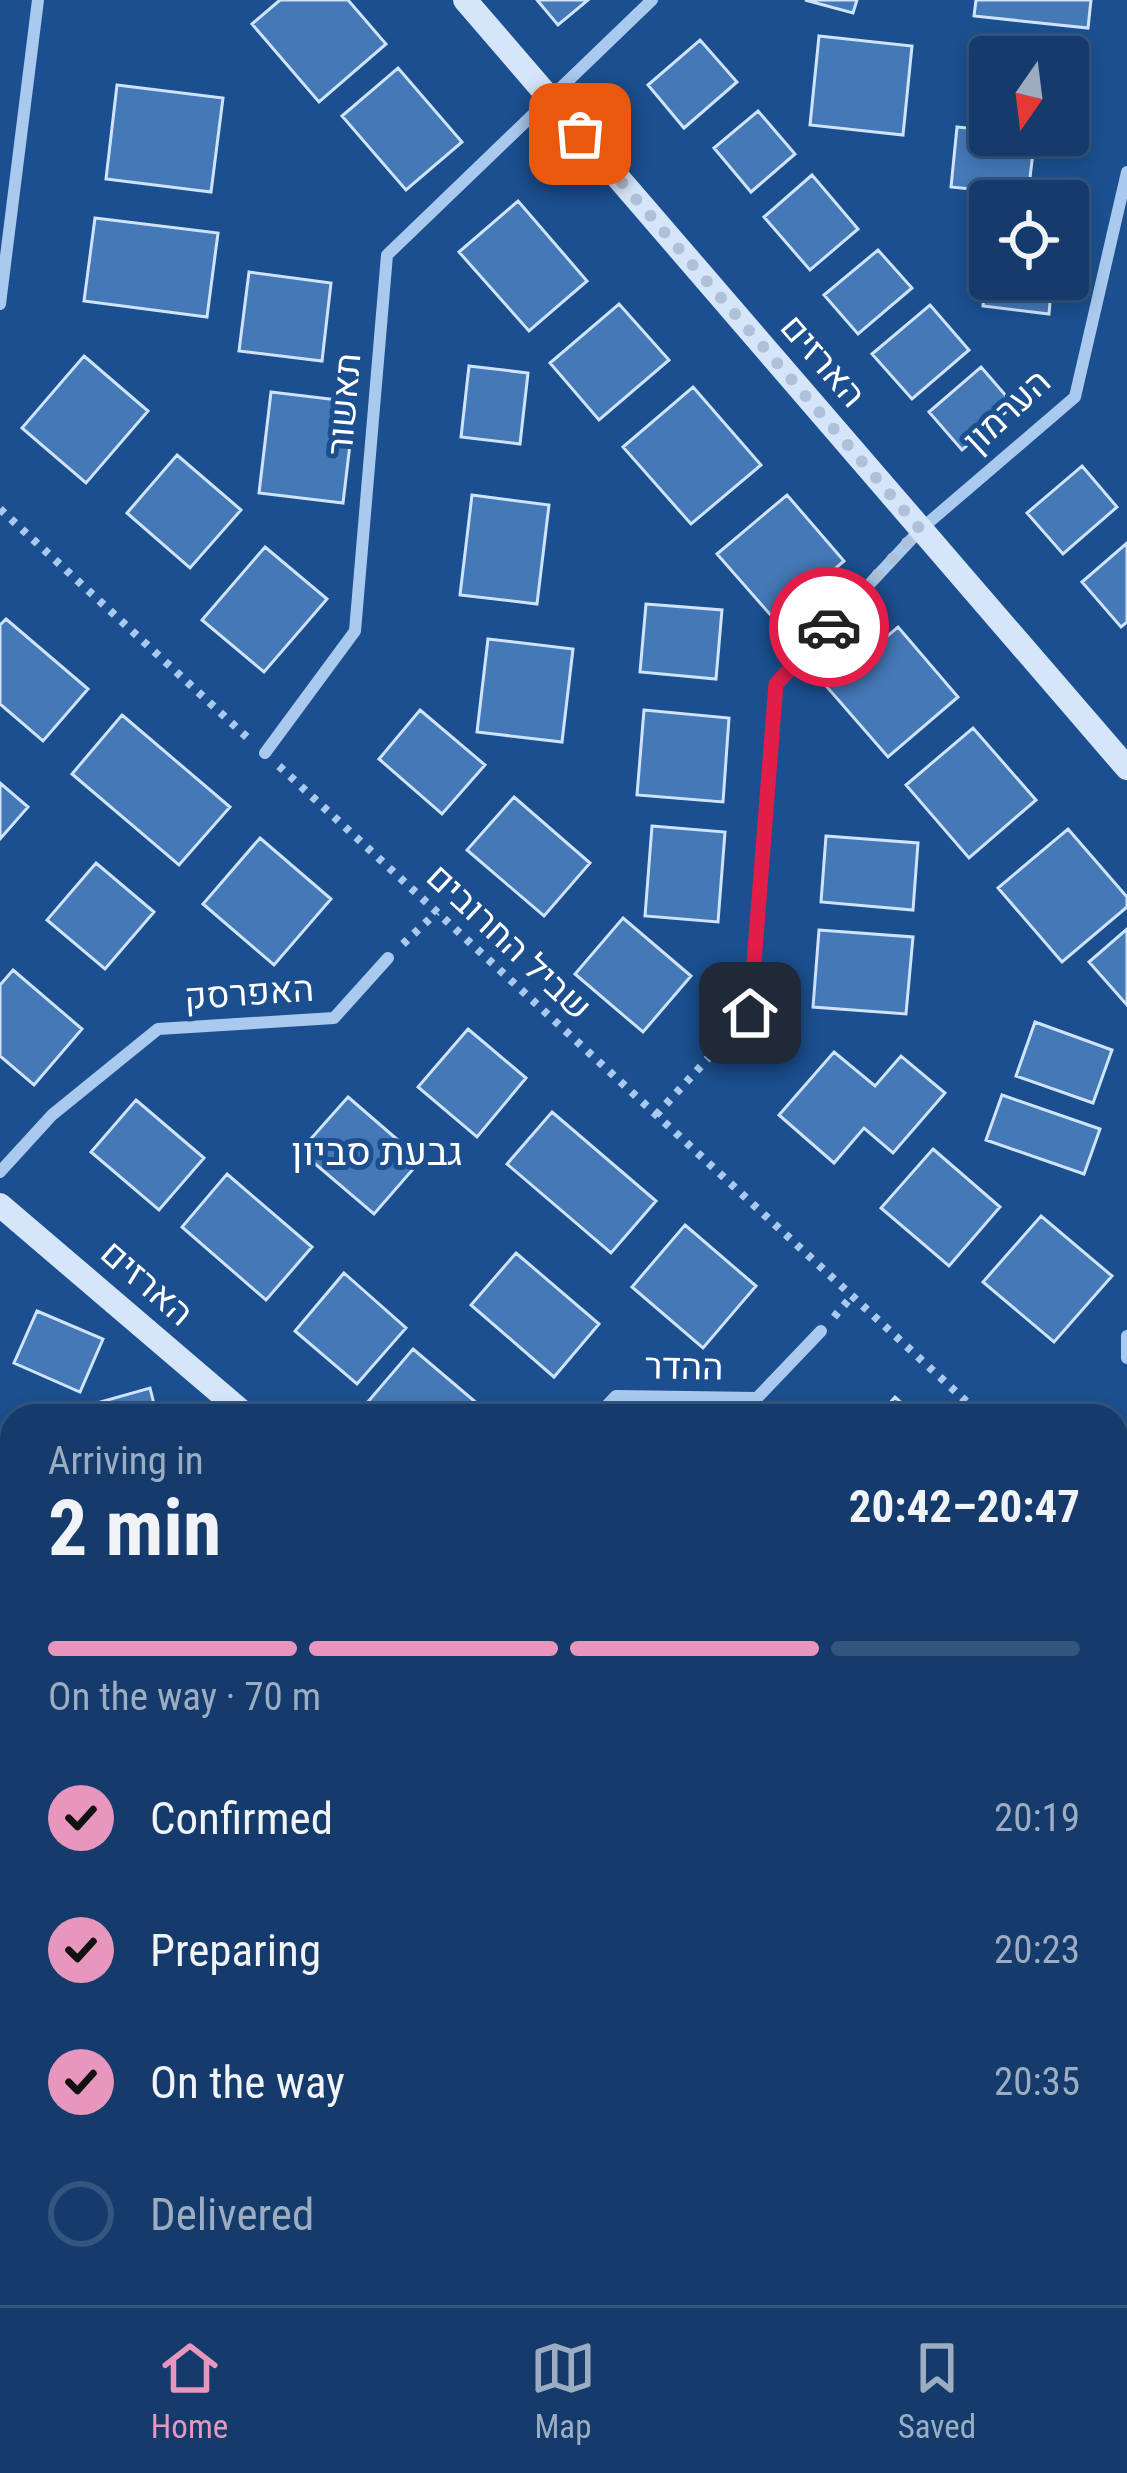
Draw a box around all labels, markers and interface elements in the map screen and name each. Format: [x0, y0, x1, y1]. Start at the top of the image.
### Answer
north arrow [969, 36, 1089, 156]
map controls [969, 36, 1089, 300]
pin [529, 83, 631, 185]
icon: bag [547, 101, 613, 167]
button: locate [969, 180, 1089, 300]
street label: הארזים [772, 306, 874, 416]
street label: תאשור [319, 351, 369, 457]
street label: הערמון [955, 360, 1059, 462]
courier [769, 567, 889, 687]
icon: car [796, 594, 862, 660]
street label: שביל החרובים [418, 855, 600, 1029]
pin [699, 962, 801, 1064]
street label: האפרסק [183, 968, 315, 1018]
icon: home [717, 980, 783, 1046]
district label: גבעת סביון [291, 1129, 463, 1175]
street label: הארזים [92, 1232, 202, 1334]
street label: ההדר [644, 1345, 724, 1389]
text: Arriving in [48, 1438, 204, 1484]
text: 20:42–20:47 [849, 1480, 1080, 1533]
text: 2 min [48, 1483, 221, 1574]
text: On the way · 70 m [48, 1674, 321, 1720]
icon: check [48, 1785, 114, 1851]
text: Confirmed [150, 1792, 333, 1845]
text: 20:19 [994, 1795, 1080, 1841]
icon: check [48, 1917, 114, 1983]
text: Preparing [150, 1924, 321, 1977]
text: 20:23 [994, 1927, 1080, 1973]
icon: check [48, 2049, 114, 2115]
text: On the way [150, 2056, 345, 2109]
text: 20:35 [994, 2059, 1080, 2105]
text: Delivered [150, 2188, 314, 2241]
tab: Home [151, 2335, 228, 2446]
tab: Map [530, 2335, 596, 2446]
tab: Saved [898, 2335, 976, 2446]

